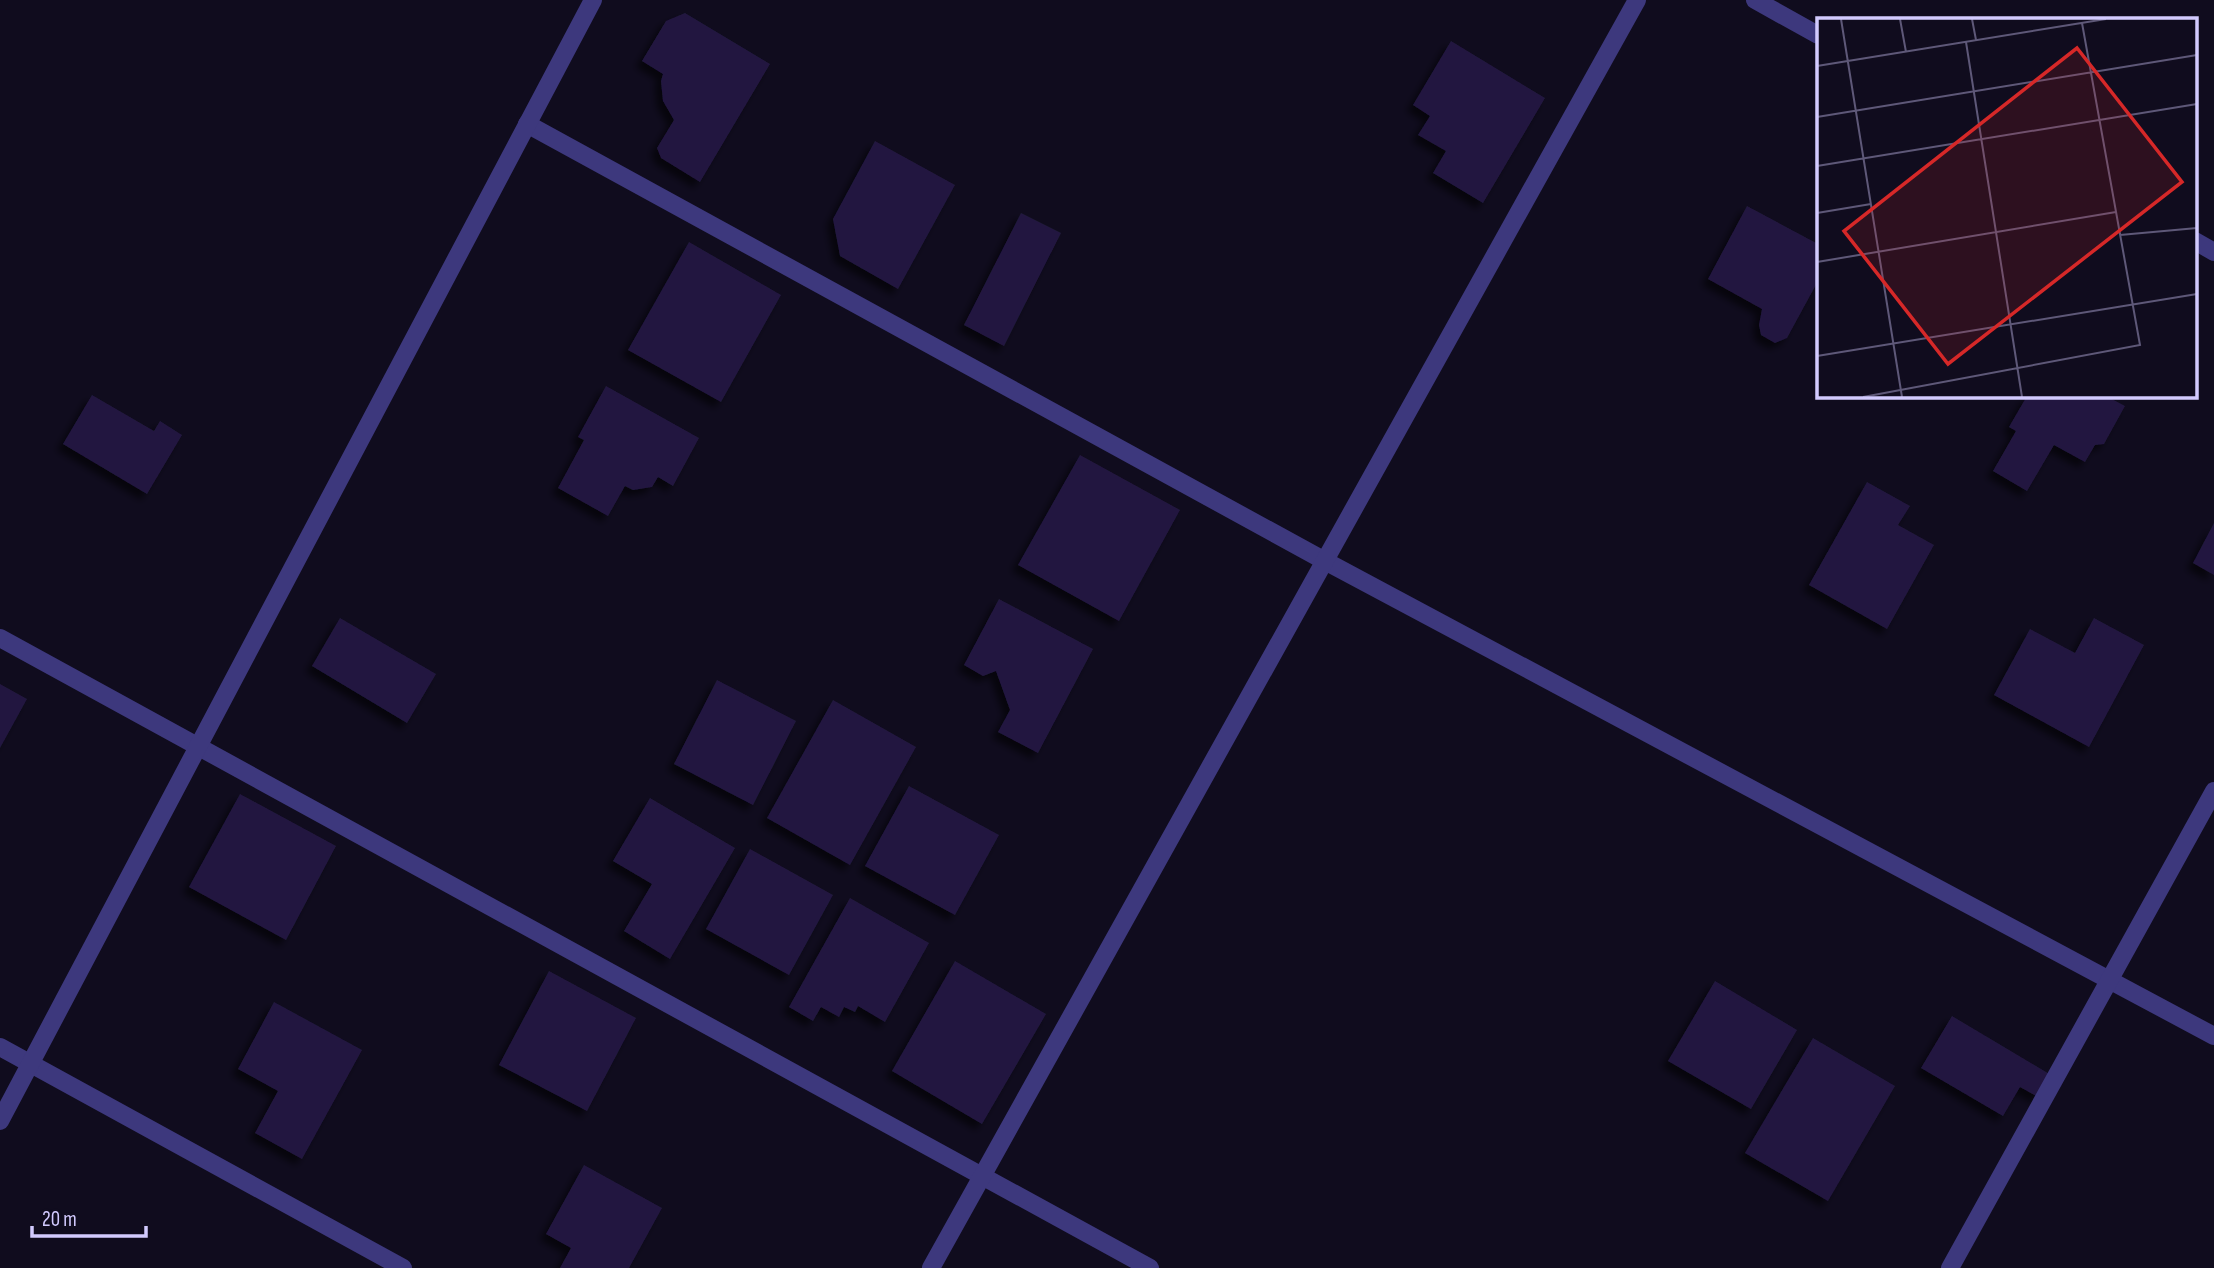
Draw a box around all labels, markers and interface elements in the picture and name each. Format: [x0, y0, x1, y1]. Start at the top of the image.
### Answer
inset map [1817, 18, 2196, 397]
scale bar [32, 1194, 145, 1238]
text: 20 m [42, 1207, 77, 1232]

